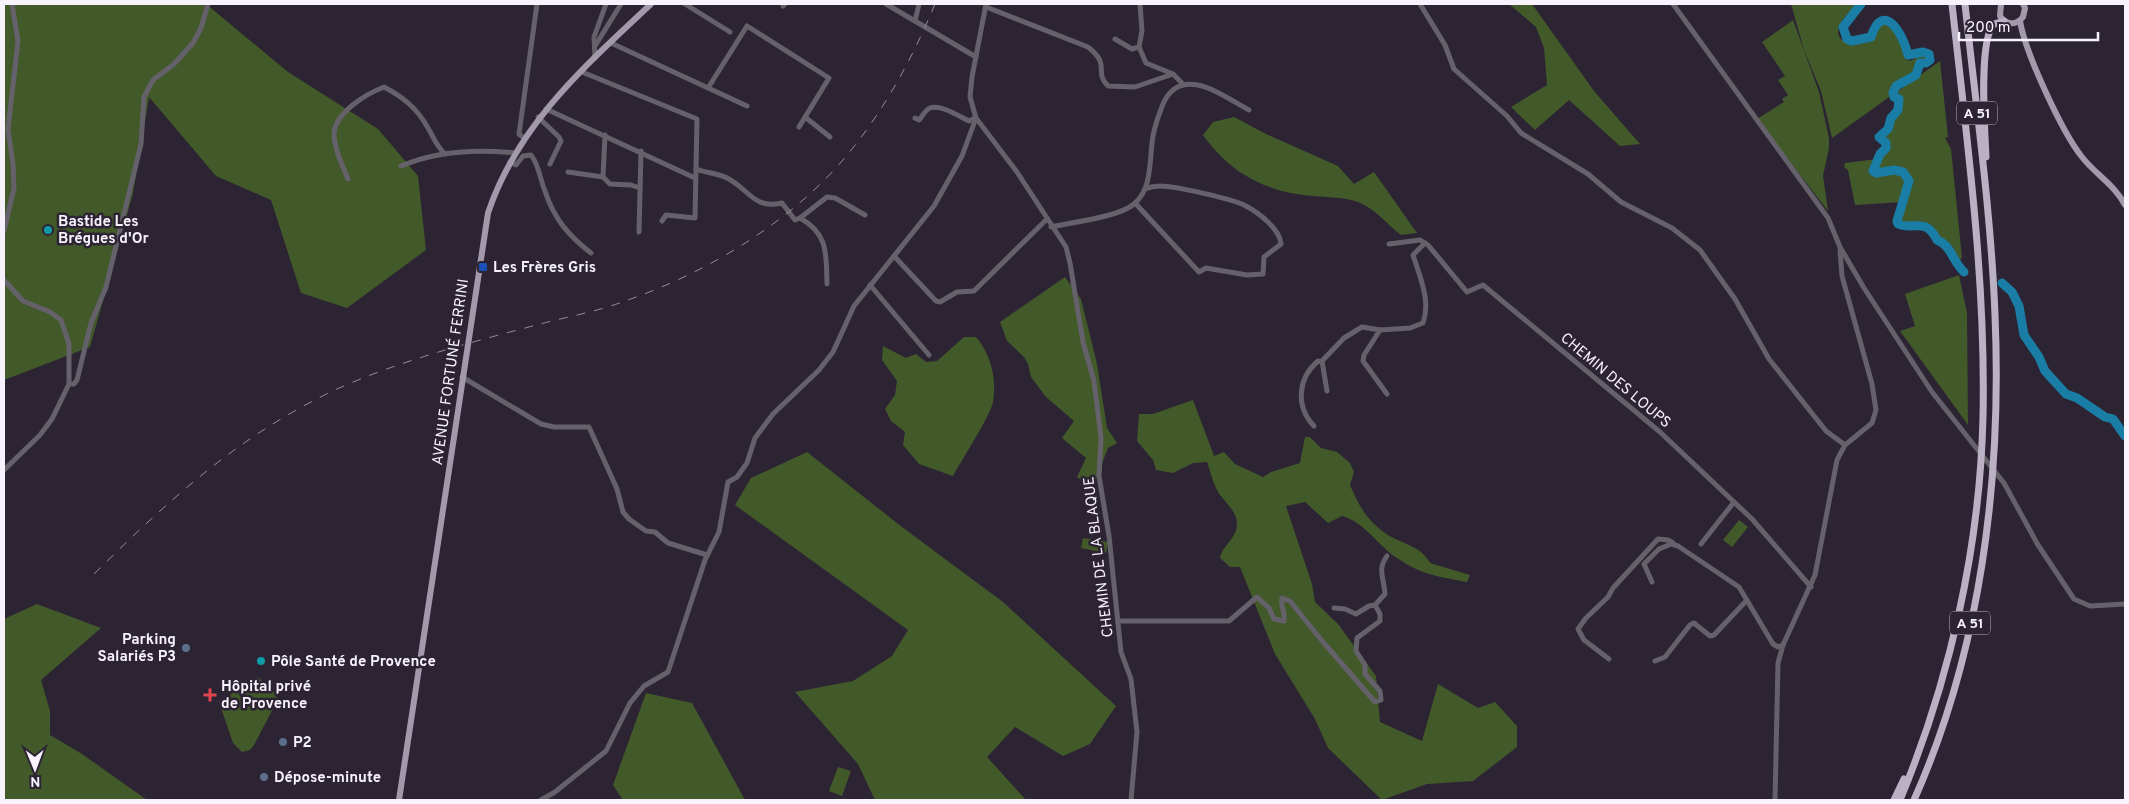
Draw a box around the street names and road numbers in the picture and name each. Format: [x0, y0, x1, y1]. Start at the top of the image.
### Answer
road number: A 51 [1957, 102, 1997, 125]
street label: AVENUE FORTUNÉ FERRINI [428, 278, 474, 467]
street label: CHEMIN DES LOUPS [1556, 329, 1674, 433]
street label: CHEMIN DE LA BLAQUE [1080, 475, 1119, 638]
road number: A 51 [1950, 612, 1990, 634]

